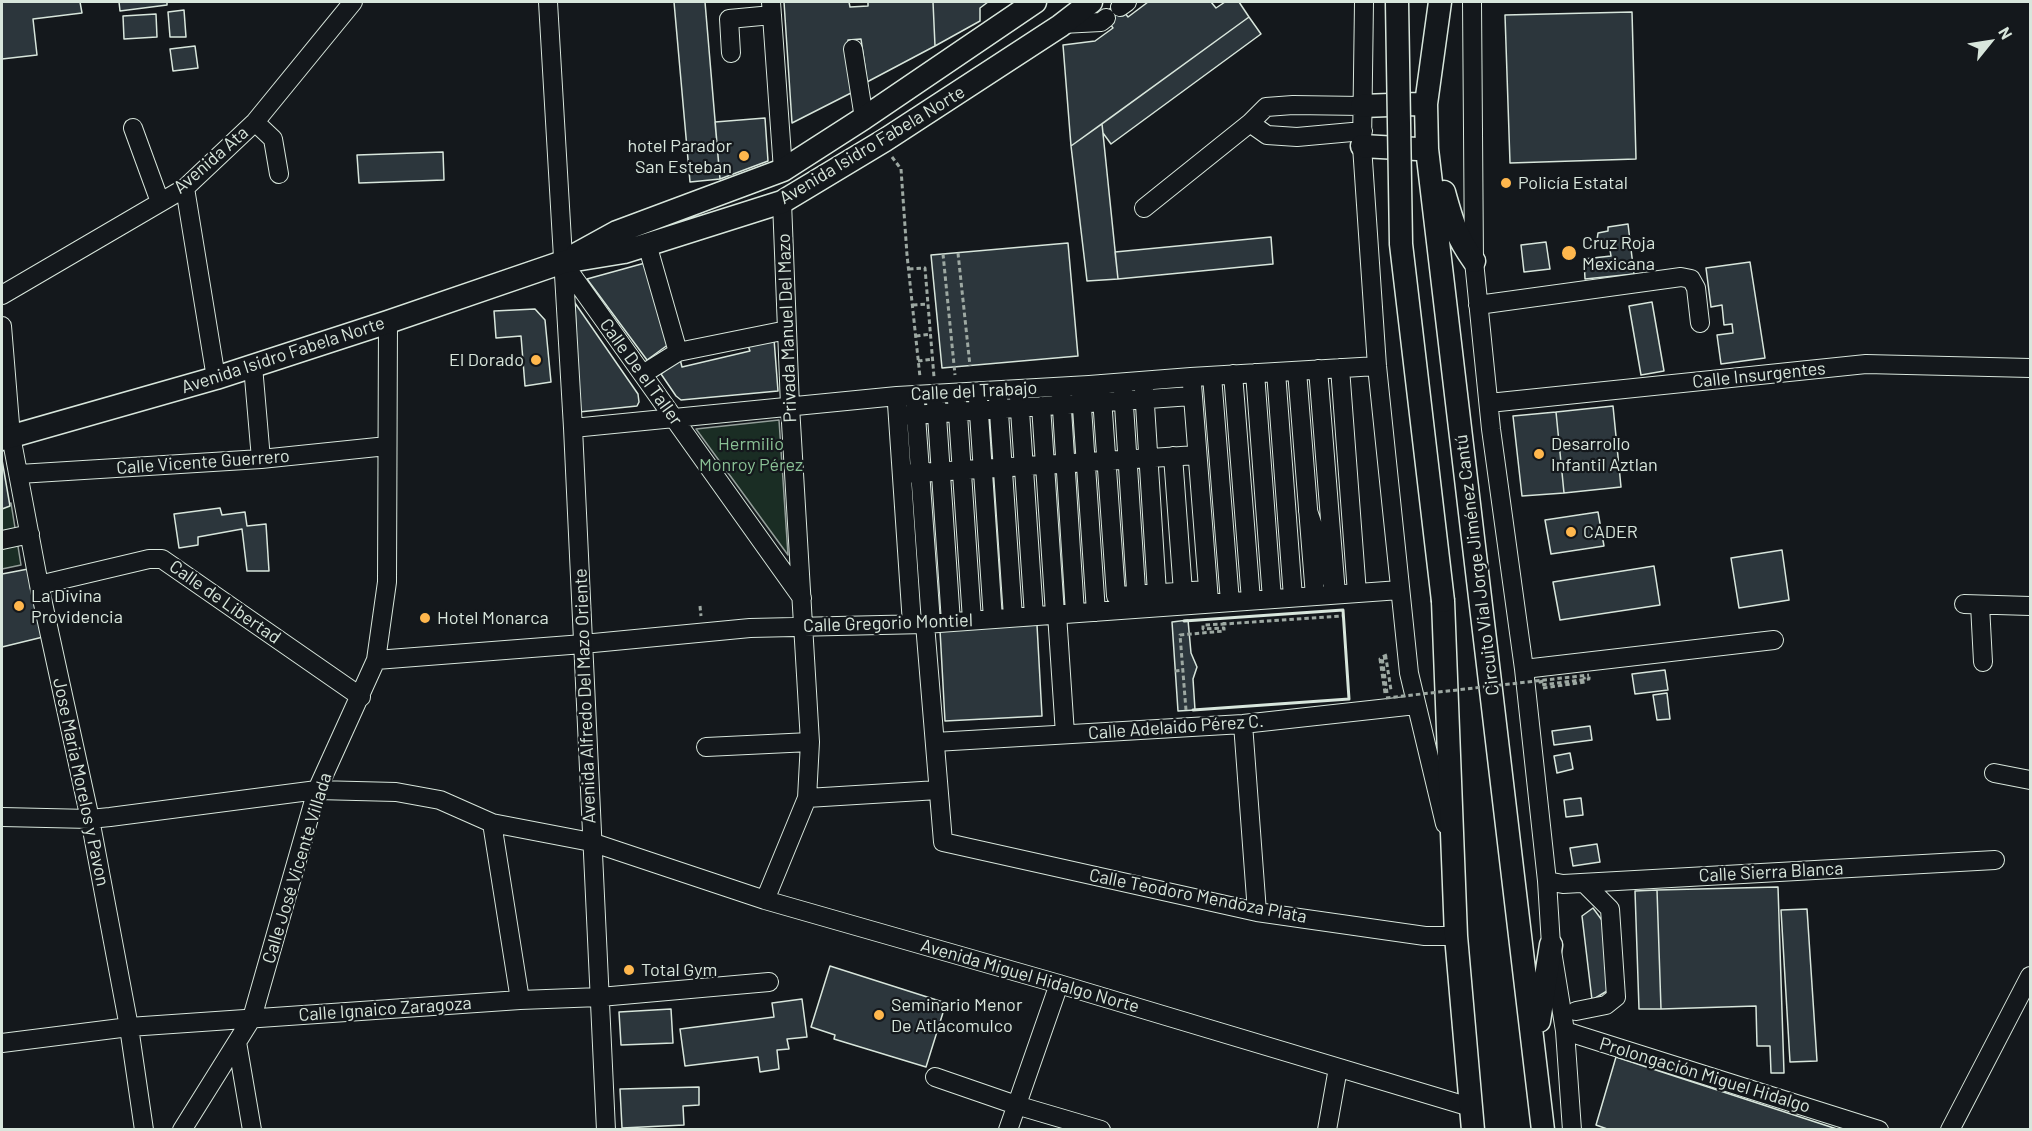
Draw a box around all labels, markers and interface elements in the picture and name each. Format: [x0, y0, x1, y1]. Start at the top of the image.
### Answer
north arrow [1960, 12, 2020, 72]
text: N [1995, 23, 2017, 42]
street label: Avenida Isidro Fabela Norte [775, 81, 969, 209]
street label: Avenida Ata [169, 122, 253, 198]
place label: hotel Parador San Esteban [627, 135, 732, 178]
marker: hotel Parador San Esteban [737, 149, 751, 163]
place label: Policía Estatal [1518, 172, 1628, 194]
marker: Policía Estatal [1499, 176, 1513, 190]
place label: Cruz Roja Mexicana [1582, 232, 1655, 274]
street label: Privada Manuel Del Mazo [773, 233, 801, 423]
marker: Cruz Roja Mexicana [1560, 244, 1578, 262]
street label: Avenida Isidro Fabela Norte [179, 312, 387, 398]
street label: Calle De el Taller [595, 314, 687, 430]
place label: El Dorado [449, 349, 524, 371]
marker: El Dorado [529, 353, 543, 367]
street label: Calle Insurgentes [1691, 357, 1827, 393]
street label: Calle del Trabajo [910, 377, 1038, 405]
park label: Hermilio Monroy Pérez [699, 433, 803, 476]
street label: Circuito Vial Jorge Jiménez Cantú [1450, 433, 1504, 697]
place label: Desarrollo Infantil Aztlan [1551, 433, 1658, 476]
street label: Calle Vicente Guerrero [116, 445, 290, 479]
marker: Desarrollo Infantil Aztlan [1532, 447, 1546, 461]
place label: CADER [1583, 521, 1638, 543]
marker: CADER [1564, 525, 1578, 539]
street label: Calle de Libertad [165, 556, 285, 648]
street label: Avenida Alfredo Del Mazo Oriente [570, 568, 600, 824]
place label: La Divina Providencia [31, 585, 123, 628]
marker: La Divina Providencia [12, 599, 26, 613]
place label: Hotel Monarca [437, 607, 549, 629]
street label: Calle Gregorio Montiel [803, 609, 973, 637]
marker: Hotel Monarca [418, 611, 432, 625]
street label: Jose Maria Morelos y Pavon [48, 676, 114, 888]
street label: Calle Adelaido Pérez C. [1087, 710, 1265, 744]
street label: Calle José Vicente Villada [258, 770, 336, 966]
street label: Calle Sierra Blanca [1698, 857, 1844, 887]
street label: Calle Teodoro Mendoza Plata [1087, 864, 1309, 928]
street label: Avenida Miguel Hidalgo Norte [918, 934, 1142, 1018]
place label: Total Gym [641, 959, 717, 981]
marker: Total Gym [622, 963, 636, 977]
street label: Calle Ignaico Zaragoza [298, 992, 472, 1026]
place label: Seminario Menor De Atlacomulco [891, 994, 1022, 1036]
marker: Seminario Menor De Atlacomulco [872, 1008, 886, 1022]
street label: Prolongación Miguel Hidalgo [1597, 1033, 1813, 1117]

